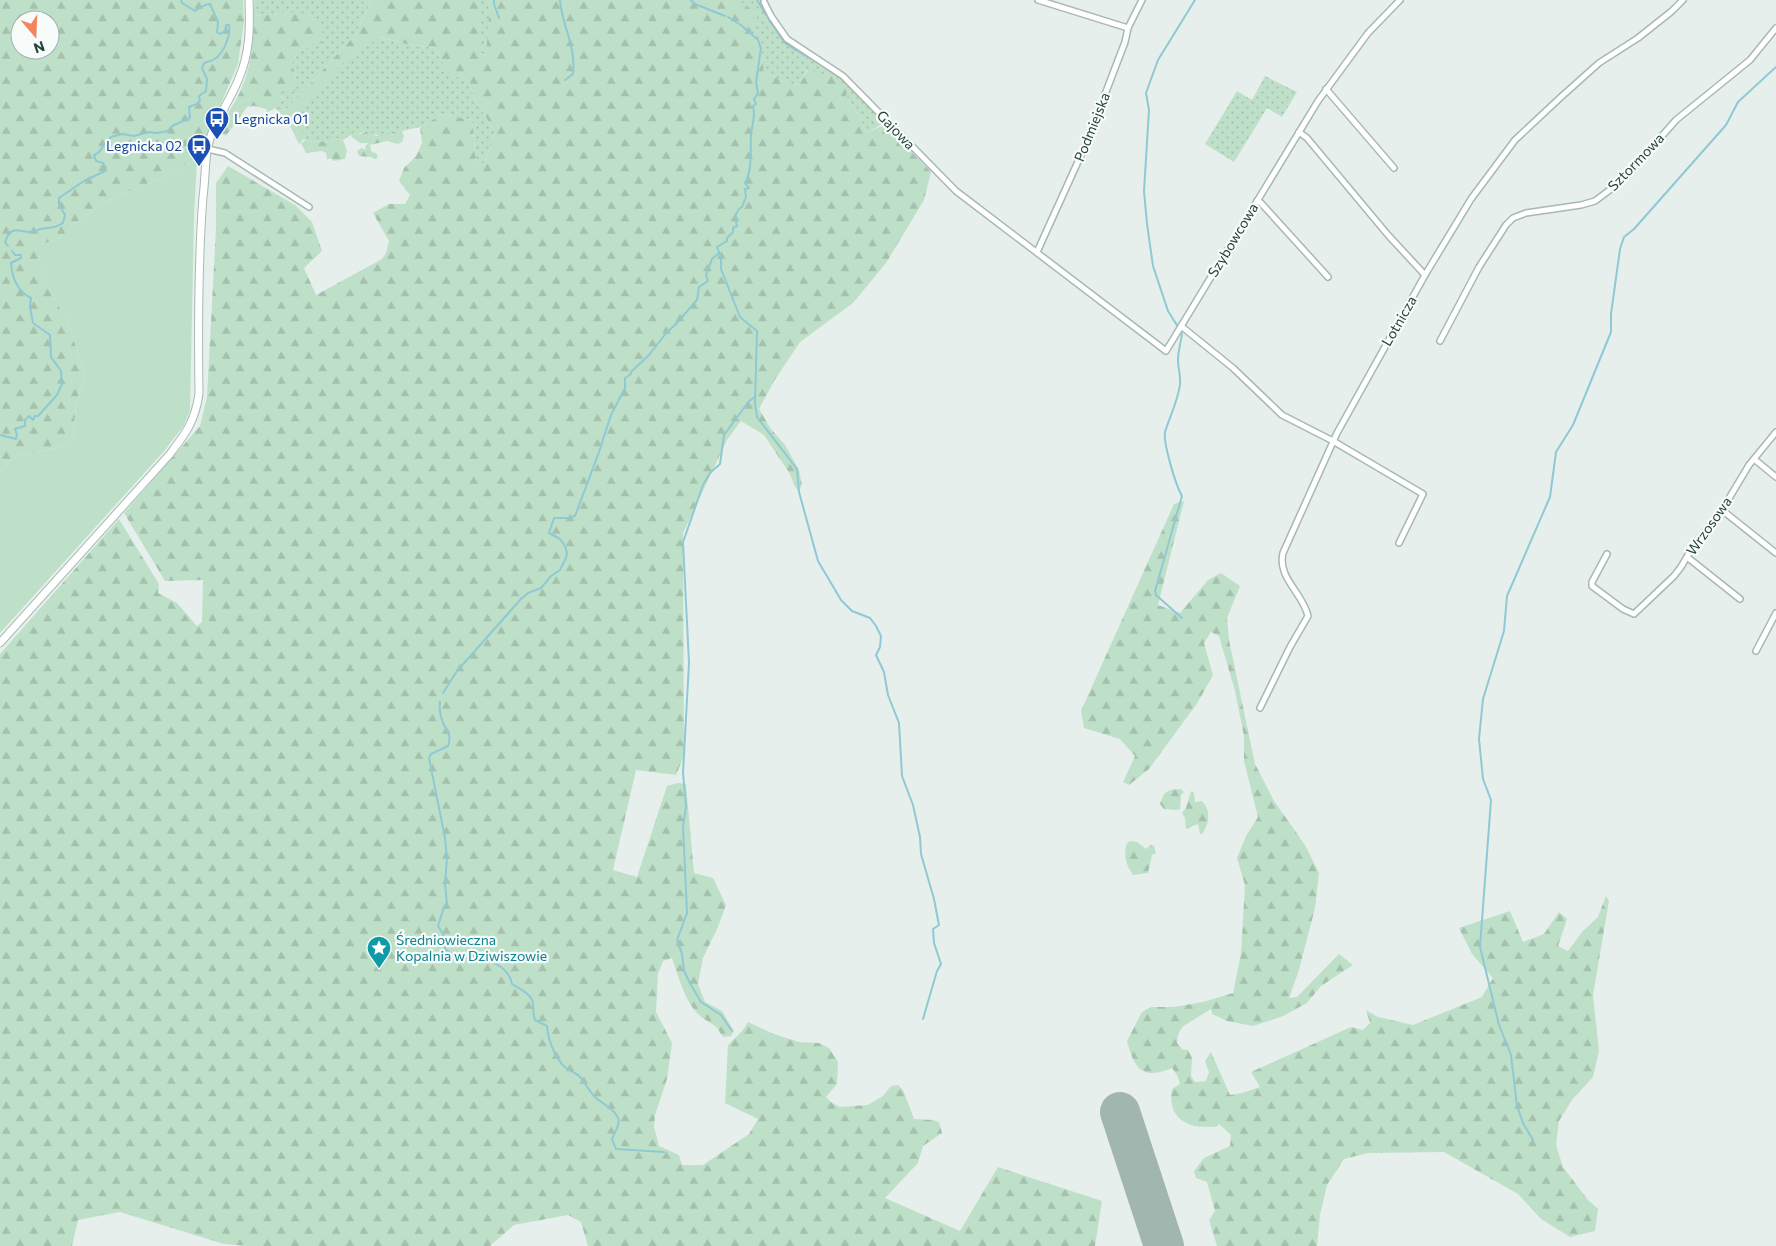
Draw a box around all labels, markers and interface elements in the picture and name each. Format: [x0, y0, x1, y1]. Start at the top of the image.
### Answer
north arrow [10, 10, 60, 60]
text: N [32, 38, 47, 58]
street label: Podmiejska [1070, 90, 1113, 164]
bus stop icon: Legnicka 01 [204, 106, 230, 140]
street label: Gajowa [874, 107, 919, 153]
place label: Legnicka 01 [234, 110, 308, 127]
street label: Sztormowa [1604, 129, 1667, 194]
bus stop icon: Legnicka 02 [186, 133, 212, 167]
place label: Legnicka 02 [106, 137, 182, 154]
street label: Szybowcowa [1204, 200, 1261, 280]
street label: Lotnicza [1377, 293, 1420, 349]
street label: Wrzosowa [1682, 493, 1735, 558]
place label: Średniowieczna Kopalnia w Dziwiszowie [396, 931, 547, 964]
place icon: Średniowieczna Kopalnia w Dziwiszowie [366, 935, 392, 969]

